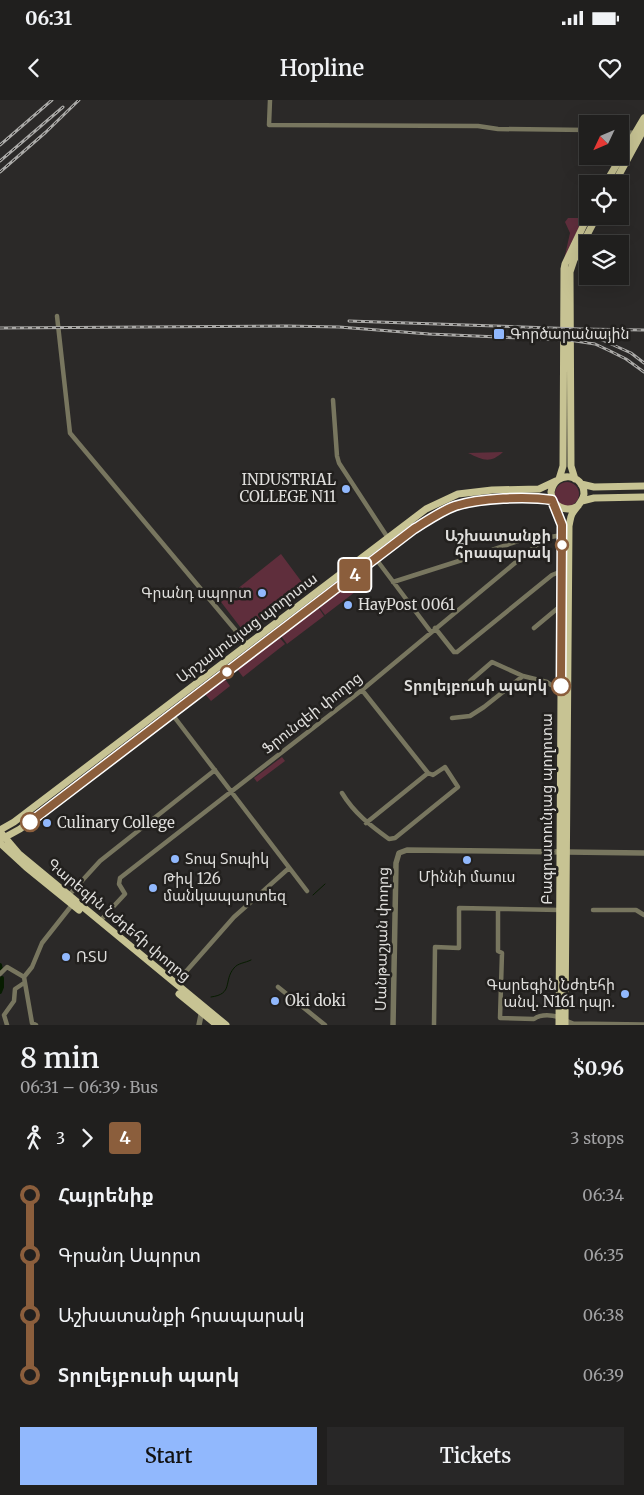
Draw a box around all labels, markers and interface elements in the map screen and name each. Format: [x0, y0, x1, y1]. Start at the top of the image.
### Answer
text: 06:31 [25, 6, 72, 30]
icon: back [20, 54, 48, 82]
text: Hopline [280, 54, 364, 82]
icon: heart [596, 54, 624, 82]
north arrow [579, 115, 629, 165]
map controls [579, 115, 629, 285]
button: locate [579, 175, 629, 225]
button: layers [579, 235, 629, 285]
place label: Գործարանային [510, 324, 629, 343]
marker: Գործարանային [492, 327, 506, 341]
place label: INDUSTRIAL COLLEGE N11 [239, 470, 337, 506]
marker: INDUSTRIAL COLLEGE N11 [340, 483, 352, 495]
place label: Աշխատանքի հրապարակ [445, 526, 551, 562]
marker: Աշխատանքի հրապարակ [555, 538, 569, 552]
line badge: 4 [339, 559, 371, 591]
text: 4 [349, 563, 361, 586]
street label: Արշակունյաց պողոտա [173, 568, 321, 687]
place label: Գրանդ սպորտ [141, 583, 252, 602]
marker: Գրանդ սպորտ [256, 587, 268, 599]
place label: HayPost 0061 [358, 595, 455, 614]
marker: HayPost 0061 [342, 599, 354, 611]
unlabelled marker [220, 665, 234, 679]
street label: Ֆրունզեի փողոց [258, 668, 366, 758]
place label: Տրոլեյբուսի պարկ [404, 676, 547, 695]
marker: Տրոլեյբուսի պարկ [551, 676, 571, 696]
street label: Բագրատունյաց պողոտա [537, 713, 556, 905]
unlabelled marker [20, 812, 40, 832]
place label: Culinary College [57, 813, 175, 832]
marker: Culinary College [41, 817, 53, 829]
place label: Տոպ Տոպիկ [185, 849, 269, 868]
marker: Տոպ Տոպիկ [169, 853, 181, 865]
street label: Գարեգին Նժդեհի փողոց [44, 854, 195, 985]
marker: Միննի մաուս [461, 854, 473, 866]
street label: Մանթաշյան փողոց [371, 867, 392, 1011]
place label: Միննի մաուս [419, 867, 515, 886]
place label: Թիվ 126 մանկապարտեզ [163, 869, 287, 905]
marker: Թիվ 126 մանկապարտեզ [147, 882, 159, 894]
place label: ՌՏՍ [76, 947, 108, 966]
marker: ՌՏՍ [60, 951, 72, 963]
place label: Գարեգին Նժդեհի անվ. N161 դպր. [486, 975, 615, 1011]
marker: Գարեգին Նժդեհի անվ. N161 դպր. [619, 988, 631, 1000]
place label: Oki doki [285, 991, 346, 1010]
marker: Oki doki [269, 995, 281, 1007]
text: 8 min [20, 1040, 99, 1076]
text: $0.96 [572, 1056, 624, 1080]
text: 06:31 – 06:39 · Bus [20, 1077, 158, 1097]
icon: walk [20, 1124, 48, 1152]
icon: forward [73, 1124, 101, 1152]
text: 4 [119, 1126, 131, 1149]
text: 3 [56, 1128, 65, 1148]
text: 3 stops [570, 1128, 624, 1148]
text: Հայրենիք [58, 1183, 154, 1207]
text: 06:34 [582, 1185, 624, 1205]
text: Գրանդ Սպորտ [58, 1243, 201, 1267]
text: 06:35 [584, 1245, 624, 1265]
text: Աշխատանքի հրապարակ [58, 1303, 305, 1327]
text: 06:38 [583, 1305, 624, 1325]
text: Տրոլեյբուսի պարկ [58, 1363, 239, 1387]
text: 06:39 [583, 1365, 624, 1385]
button: Start [20, 1427, 317, 1485]
button: Tickets [327, 1427, 624, 1485]

